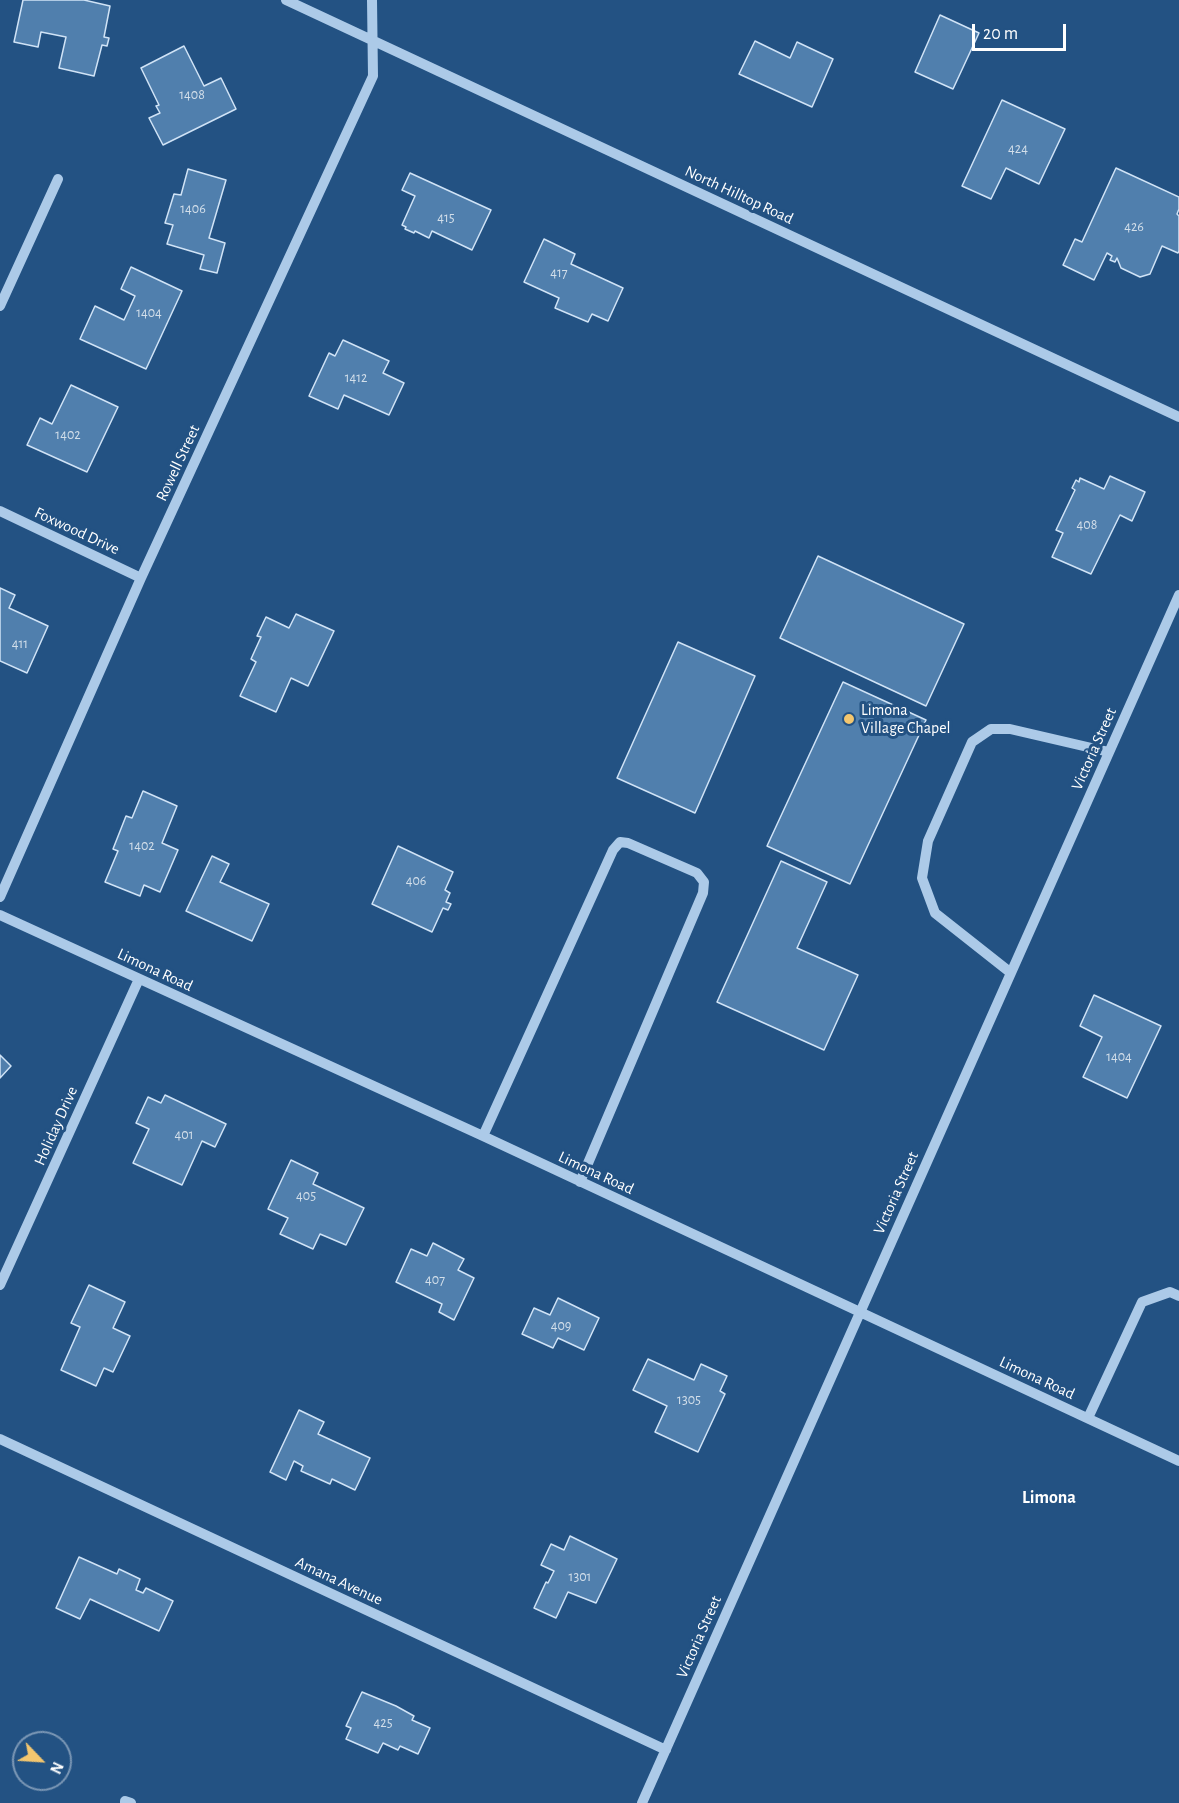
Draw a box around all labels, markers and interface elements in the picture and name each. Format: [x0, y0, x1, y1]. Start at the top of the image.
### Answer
scale bar [975, 12, 1070, 50]
text: 20 m [983, 25, 1018, 43]
house number: 1408 [179, 87, 205, 103]
house number: 424 [1008, 141, 1028, 157]
street label: North Hilltop Road [682, 161, 796, 229]
house number: 1406 [180, 201, 206, 217]
house number: 415 [437, 210, 455, 226]
house number: 426 [1124, 219, 1144, 235]
house number: 417 [550, 265, 568, 281]
house number: 1404 [136, 305, 162, 321]
house number: 1412 [345, 370, 367, 386]
street label: Rowell Street [152, 422, 204, 504]
house number: 1402 [55, 427, 81, 443]
street label: Foxwood Drive [32, 503, 122, 559]
house number: 408 [1077, 517, 1097, 533]
house number: 411 [12, 636, 28, 652]
place label: Limona Village Chapel [861, 700, 951, 738]
street label: Victoria Street [1067, 705, 1121, 793]
marker: Limona Village Chapel [842, 712, 856, 726]
house number: 1402 [129, 838, 155, 854]
house number: 406 [406, 873, 426, 889]
street label: Limona Road [114, 944, 196, 996]
house number: 1404 [1106, 1049, 1132, 1065]
street label: Holiday Drive [30, 1083, 82, 1169]
house number: 401 [175, 1127, 193, 1143]
street label: Limona Road [555, 1147, 637, 1199]
street label: Victoria Street [869, 1149, 923, 1237]
house number: 405 [296, 1188, 316, 1204]
house number: 407 [425, 1272, 445, 1288]
house number: 409 [551, 1318, 571, 1334]
street label: Limona Road [996, 1352, 1078, 1404]
house number: 1305 [677, 1392, 701, 1408]
district label: Limona [1022, 1487, 1076, 1509]
street label: Amana Avenue [292, 1552, 386, 1610]
house number: 1301 [569, 1569, 591, 1585]
street label: Victoria Street [672, 1593, 726, 1681]
house number: 425 [374, 1715, 392, 1731]
north arrow [12, 1731, 72, 1791]
text: N [47, 1759, 66, 1776]

